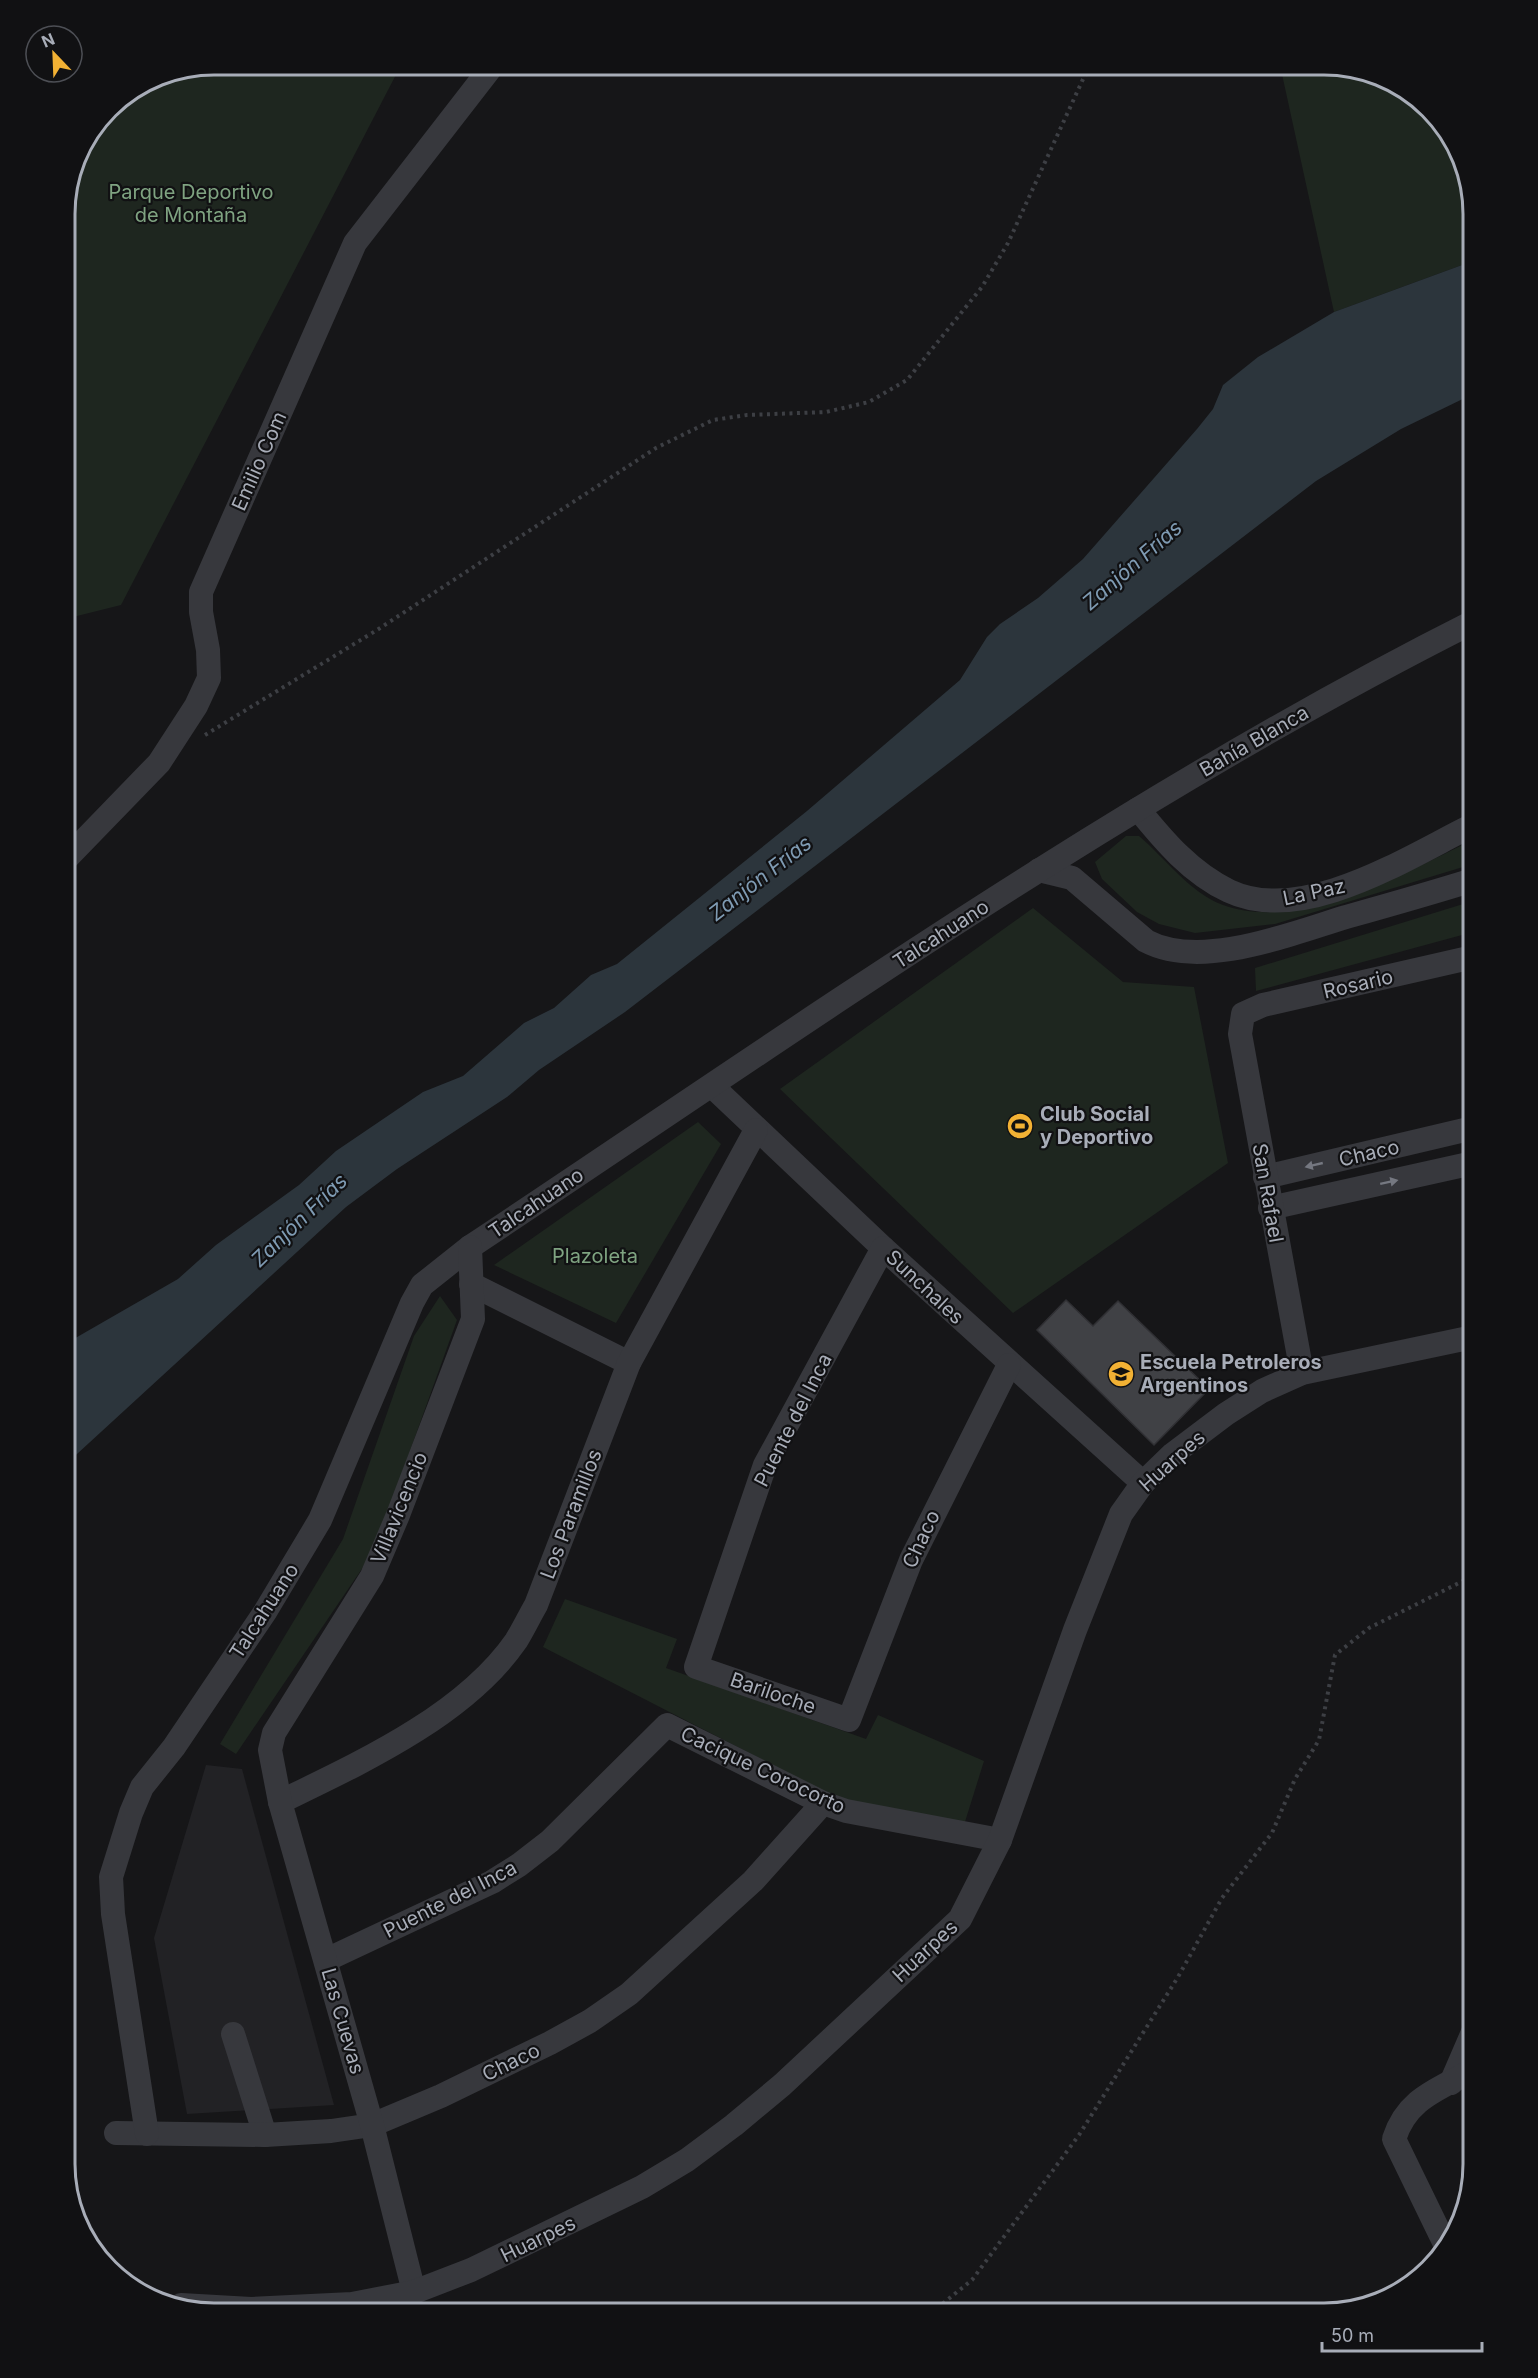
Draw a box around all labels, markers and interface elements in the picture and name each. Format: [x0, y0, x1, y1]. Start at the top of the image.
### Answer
north arrow [24, 24, 84, 84]
text: N [39, 29, 58, 52]
park label: Parque Deportivo de Montaña [109, 180, 273, 227]
street label: Emilio Com [227, 408, 291, 514]
water label: Zanjón Frías [1077, 515, 1187, 615]
street label: Bahía Blanca [1195, 700, 1313, 782]
water label: Zanjón Frías [704, 830, 816, 926]
street label: La Paz [1281, 874, 1347, 910]
street label: Talcahuano [889, 894, 993, 974]
street label: Rosario [1321, 964, 1395, 1004]
place label: Club Social y Deportivo [1040, 1102, 1153, 1149]
sports icon: Club Social y Deportivo [1005, 1111, 1035, 1141]
street label: Chaco [1337, 1134, 1401, 1172]
street label: San Rafael [1247, 1142, 1289, 1244]
one-way arrow [1305, 1161, 1323, 1171]
street label: Talcahuano [484, 1163, 588, 1243]
water label: Zanjón Frías [246, 1168, 352, 1272]
one-way arrow [1380, 1177, 1399, 1186]
park label: Plazoleta [552, 1244, 638, 1268]
street label: Sunchales [881, 1245, 969, 1329]
street label: Puente del Inca [749, 1349, 837, 1491]
place label: Escuela Petroleros Argentinos [1140, 1350, 1322, 1397]
school or university icon: Escuela Petroleros Argentinos [1106, 1359, 1136, 1389]
street label: Huarpes [1134, 1425, 1210, 1497]
street label: Los Paramillos [535, 1446, 607, 1582]
street label: Villavicencio [366, 1449, 432, 1567]
street label: Chaco [897, 1506, 945, 1572]
street label: Talcahuano [224, 1559, 304, 1663]
street label: Bariloche [727, 1667, 819, 1719]
street label: Cacique Corocorto [677, 1721, 849, 1819]
street label: Puente del Inca [379, 1855, 521, 1943]
street label: Huarpes [887, 1915, 963, 1987]
street label: Las Cuevas [316, 1965, 370, 2077]
street label: Chaco [478, 2038, 544, 2086]
street label: Huarpes [497, 2211, 579, 2267]
scale bar [1322, 2315, 1482, 2353]
text: 50 m [1331, 2325, 1374, 2346]

